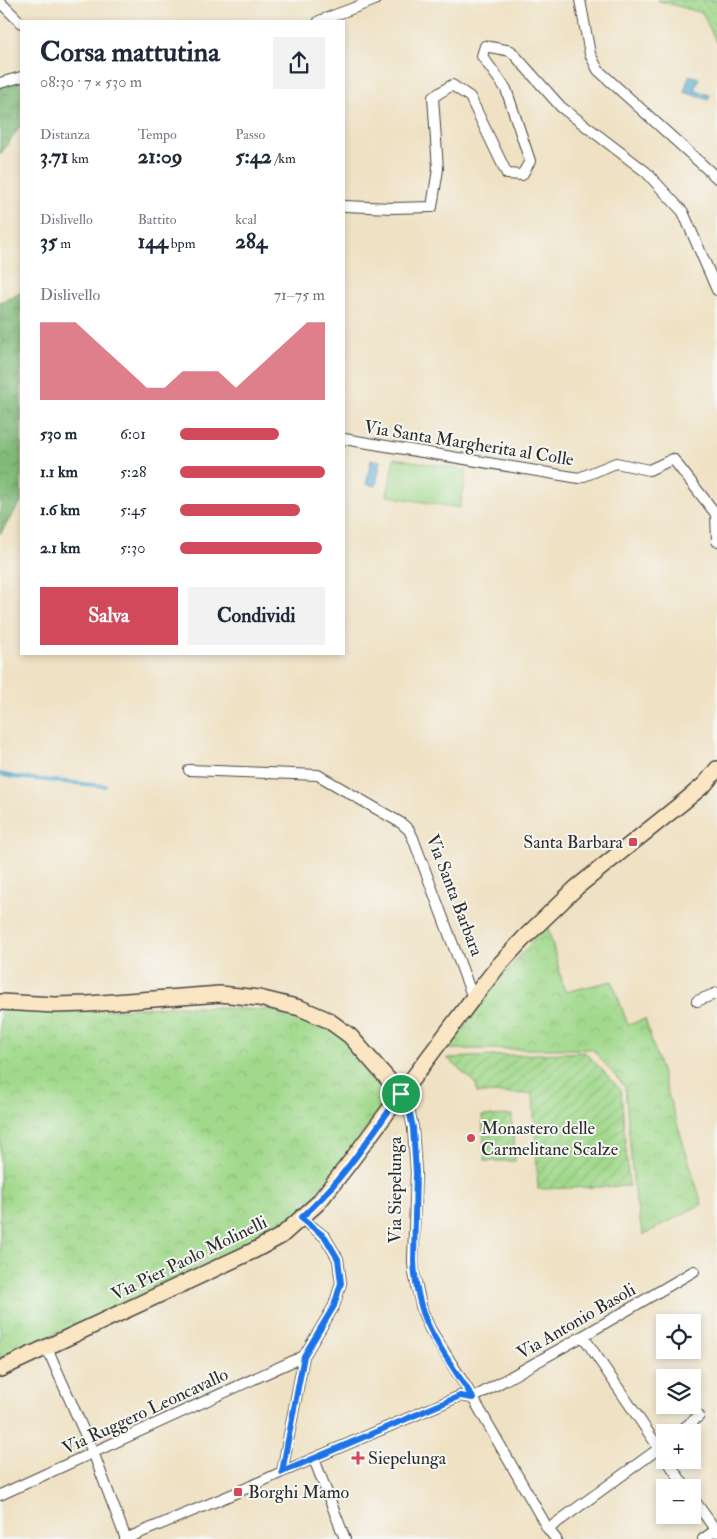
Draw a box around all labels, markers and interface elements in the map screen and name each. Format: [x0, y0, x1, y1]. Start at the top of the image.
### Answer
text: Corsa mattutina [40, 35, 220, 70]
button: share [273, 37, 325, 89]
text: 08:30 · 7 × 530 m [40, 72, 142, 92]
text: Distanza [40, 126, 90, 143]
text: Tempo [138, 126, 177, 143]
text: Passo [235, 126, 265, 143]
text: 3.71 [40, 143, 68, 170]
text: 21:09 [138, 143, 183, 170]
text: 5:42 [235, 143, 272, 170]
text: km [68, 150, 89, 167]
text: /km [272, 150, 296, 167]
text: Dislivello [40, 211, 93, 228]
text: Battito [138, 211, 177, 228]
text: kcal [235, 211, 257, 228]
text: 35 [40, 228, 57, 255]
text: 144 [138, 228, 168, 255]
text: 284 [235, 228, 267, 255]
text: m [57, 235, 71, 252]
text: bpm [168, 235, 196, 252]
text: Dislivello [40, 285, 100, 305]
text: 71–75 m [274, 285, 325, 305]
street label: Via Santa Margherita al Colle [362, 416, 576, 472]
text: 530 m [40, 424, 77, 444]
text: 6:01 [120, 424, 146, 444]
text: 1.1 km [40, 462, 78, 482]
text: 5:28 [120, 462, 147, 482]
text: 1.6 km [40, 500, 80, 520]
text: 5:45 [120, 500, 147, 520]
text: 2.1 km [40, 538, 80, 558]
text: 5:30 [120, 538, 145, 558]
button: Salva [40, 587, 178, 645]
button: Condividi [188, 587, 325, 645]
street label: Via Santa Barbara [421, 831, 489, 960]
place label: Santa Barbara [523, 831, 624, 854]
marker: Santa Barbara [627, 836, 639, 848]
pin [380, 1073, 422, 1115]
icon: arrive [387, 1080, 415, 1108]
place label: Monastero delle Carmelitane Scalze [481, 1117, 619, 1161]
marker: Monastero delle Carmelitane Scalze [465, 1132, 477, 1144]
street label: Via Siepelunga [384, 1136, 407, 1243]
street label: Via Pier Paolo Molinelli [107, 1211, 271, 1306]
street label: Via Antonio Basoli [513, 1278, 640, 1365]
map controls [656, 1314, 701, 1524]
button: locate [656, 1314, 701, 1359]
street label: Via Ruggero Leoncavallo [58, 1363, 232, 1460]
button: layers [656, 1369, 701, 1414]
button: + [656, 1424, 701, 1469]
place label: Siepelunga [368, 1447, 447, 1470]
marker: Siepelunga [352, 1452, 364, 1464]
button: − [656, 1479, 701, 1524]
place label: Borghi Mamo [248, 1481, 350, 1504]
marker: Borghi Mamo [232, 1486, 244, 1498]

